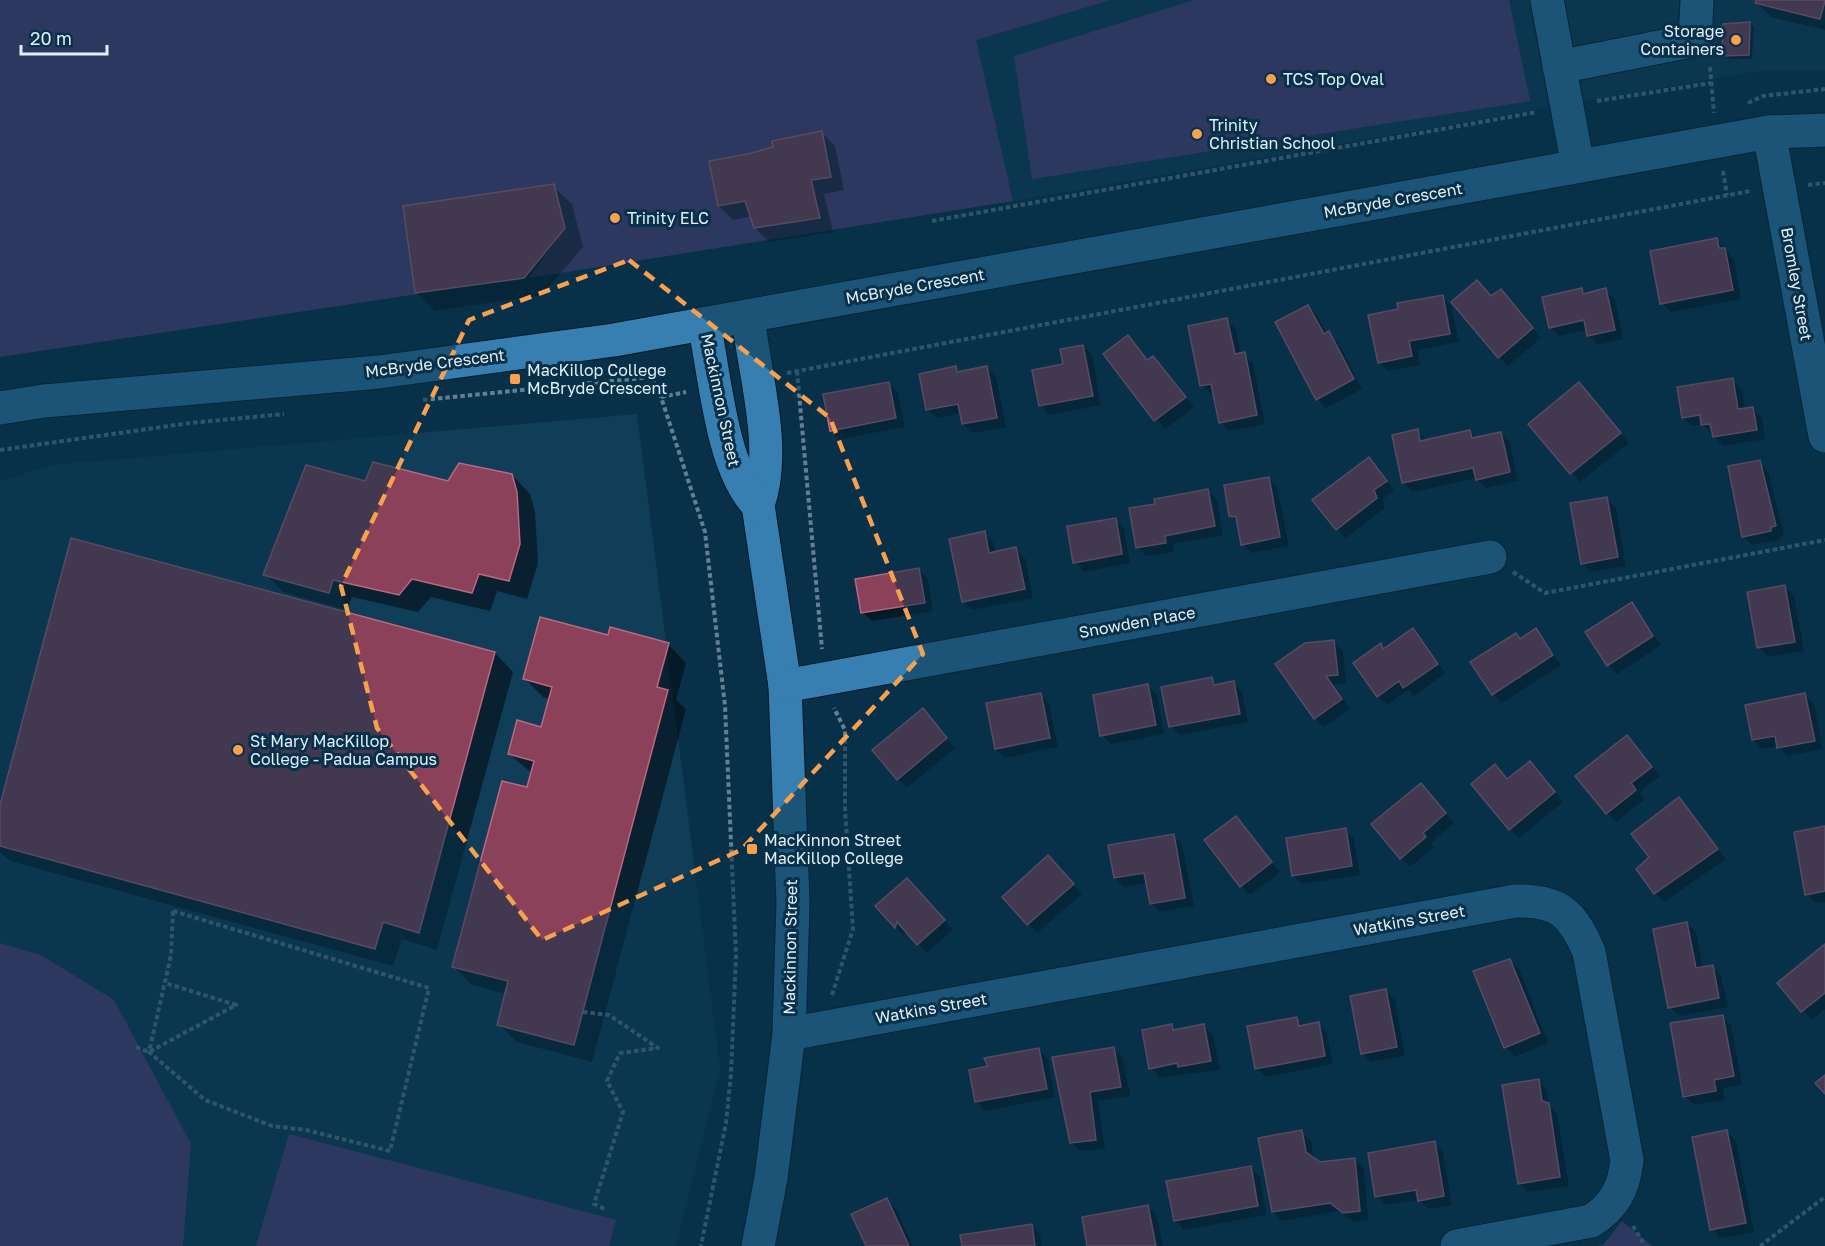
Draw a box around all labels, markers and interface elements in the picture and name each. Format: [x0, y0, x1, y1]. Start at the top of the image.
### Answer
scale bar [21, 18, 106, 56]
place label: Storage Containers [1640, 21, 1724, 59]
text: 20 m [30, 27, 72, 49]
marker: Storage Containers [1729, 33, 1743, 47]
place label: TCS Top Oval [1283, 69, 1384, 89]
marker: TCS Top Oval [1264, 72, 1278, 86]
place label: Trinity Christian School [1209, 115, 1335, 153]
marker: Trinity Christian School [1190, 127, 1204, 141]
street label: McBryde Crescent [1322, 178, 1464, 222]
place label: Trinity ELC [627, 208, 709, 228]
marker: Trinity ELC [608, 211, 622, 225]
street label: Bromley Street [1777, 226, 1817, 342]
street label: McBryde Crescent [844, 264, 986, 308]
street label: Mackinnon Street [697, 332, 745, 468]
street label: McBryde Crescent [364, 345, 506, 381]
place label: MacKillop College McBryde Crescent [527, 360, 667, 398]
marker: MacKillop College McBryde Crescent [508, 372, 522, 386]
street label: Snowden Place [1077, 602, 1197, 642]
place label: St Mary MacKillop College - Padua Campus [250, 731, 437, 769]
marker: St Mary MacKillop College - Padua Campus [231, 743, 245, 757]
place label: MacKinnon Street MacKillop College [764, 830, 903, 868]
marker: MacKinnon Street MacKillop College [745, 842, 759, 856]
street label: Mackinnon Street [779, 879, 801, 1015]
street label: Watkins Street [1352, 900, 1466, 940]
street label: Watkins Street [874, 988, 988, 1028]

